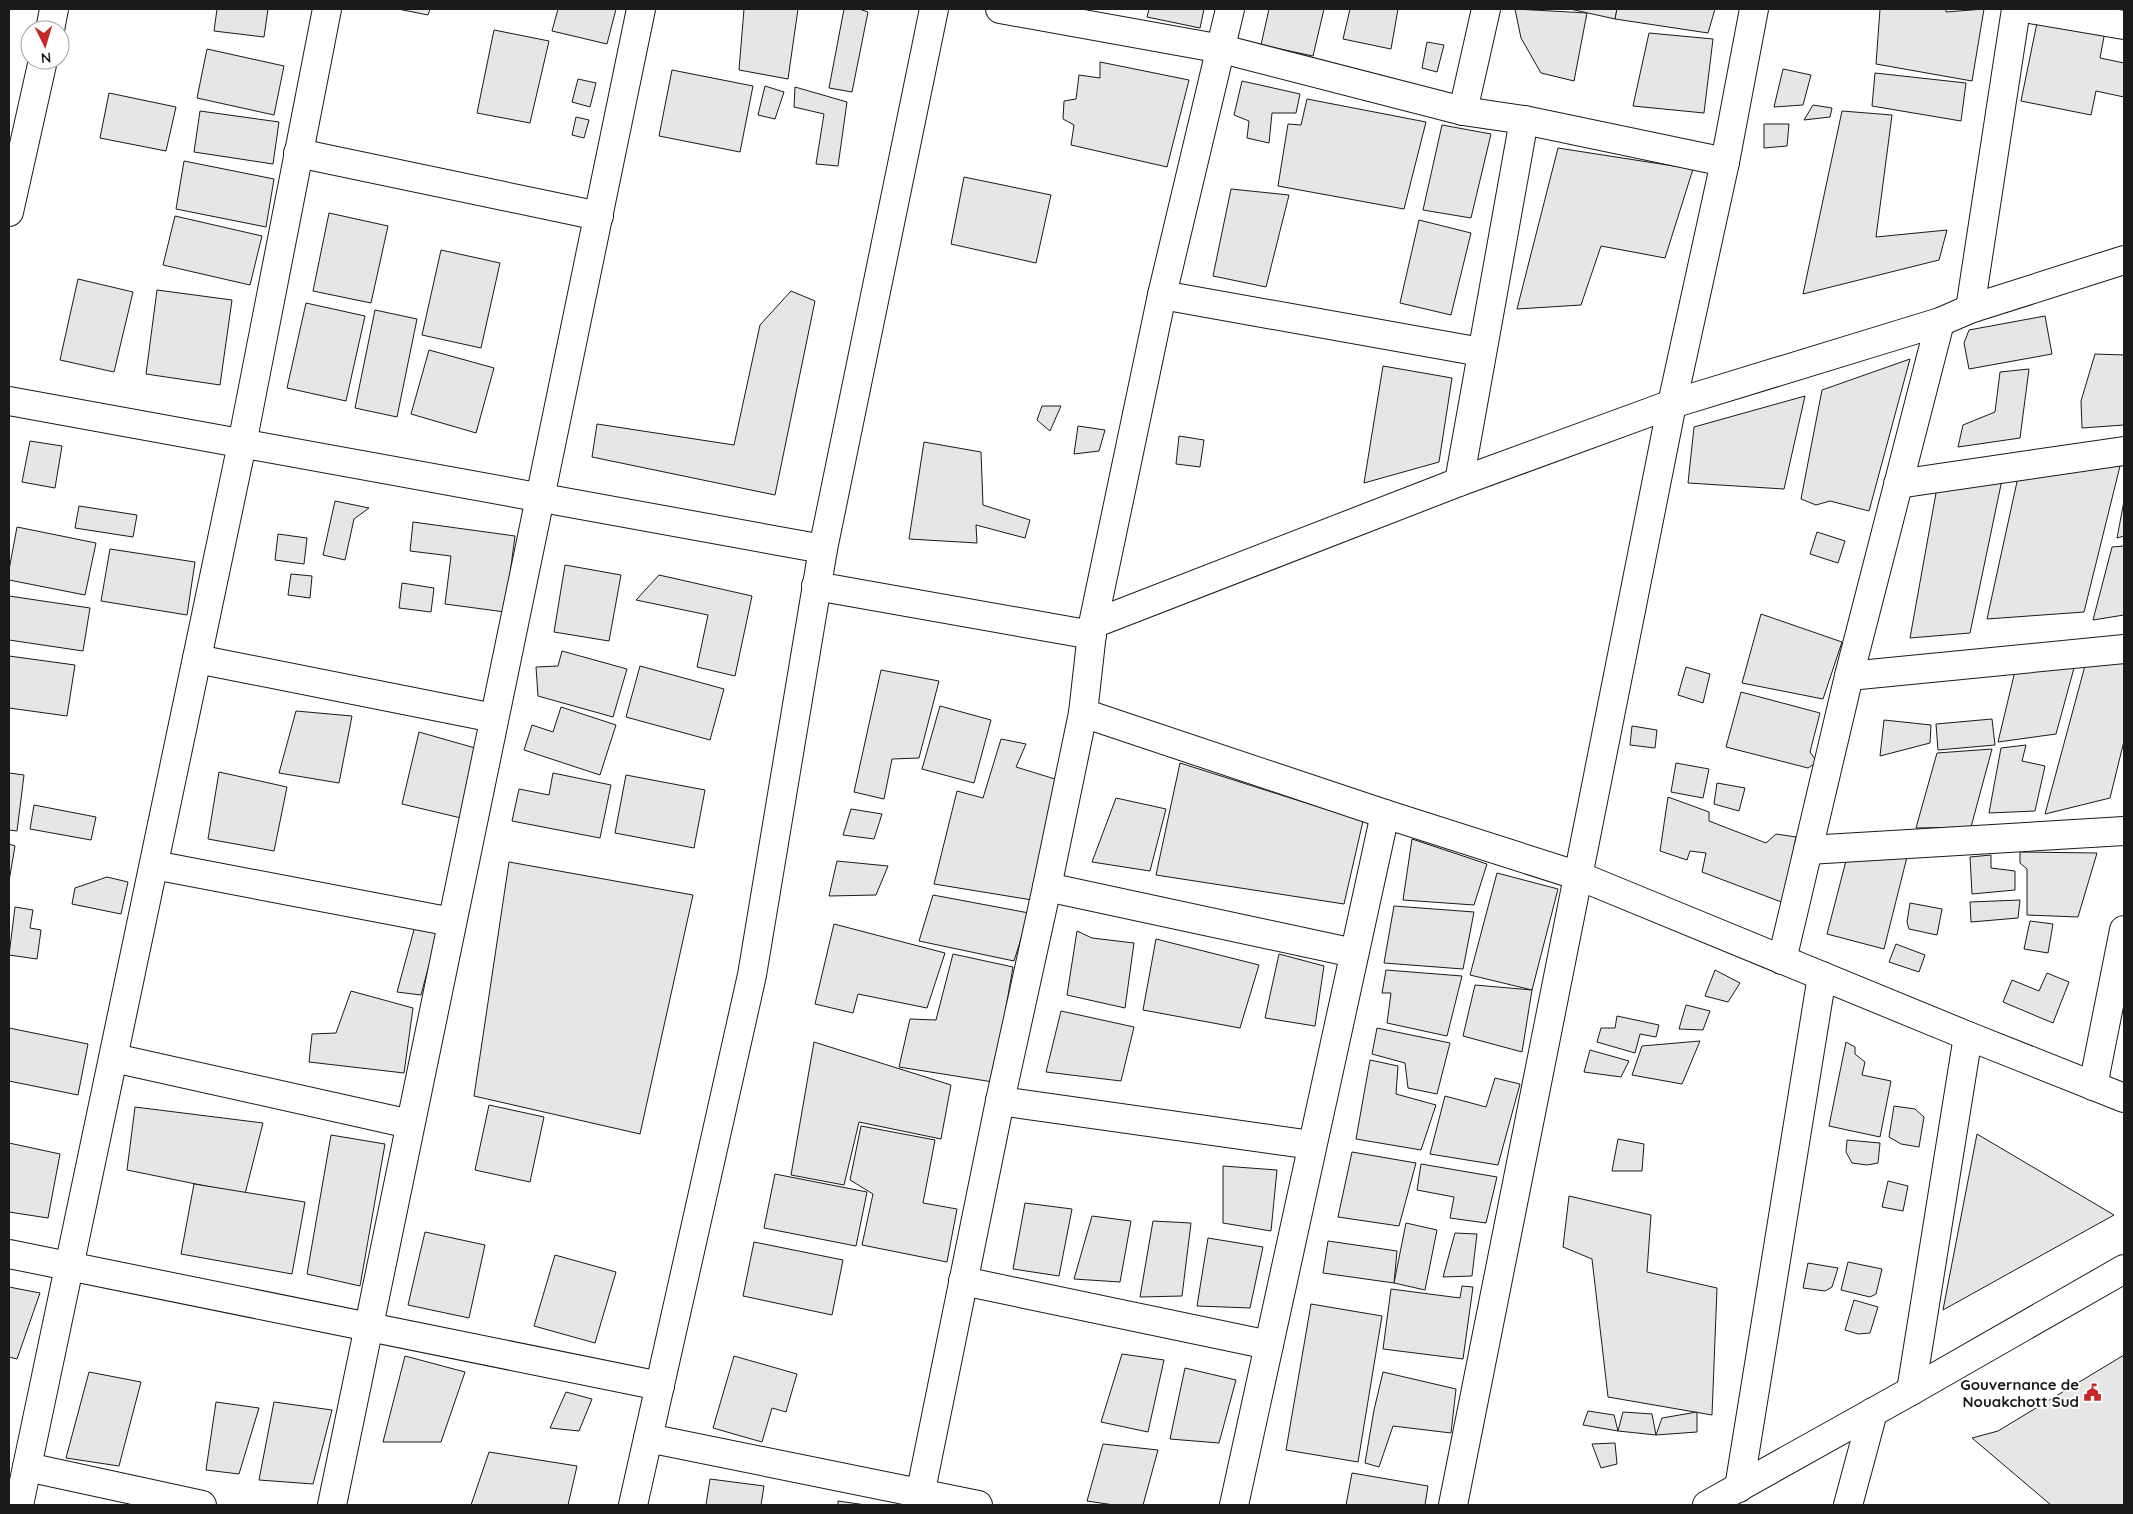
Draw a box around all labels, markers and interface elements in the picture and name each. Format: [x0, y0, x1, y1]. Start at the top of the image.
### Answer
north arrow [20, 20, 70, 70]
text: N [40, 49, 52, 67]
place label: Gouvernance de Nouakchott Sud [1960, 1375, 2079, 1411]
public building icon: Gouvernance de Nouakchott Sud [2083, 1383, 2103, 1403]

